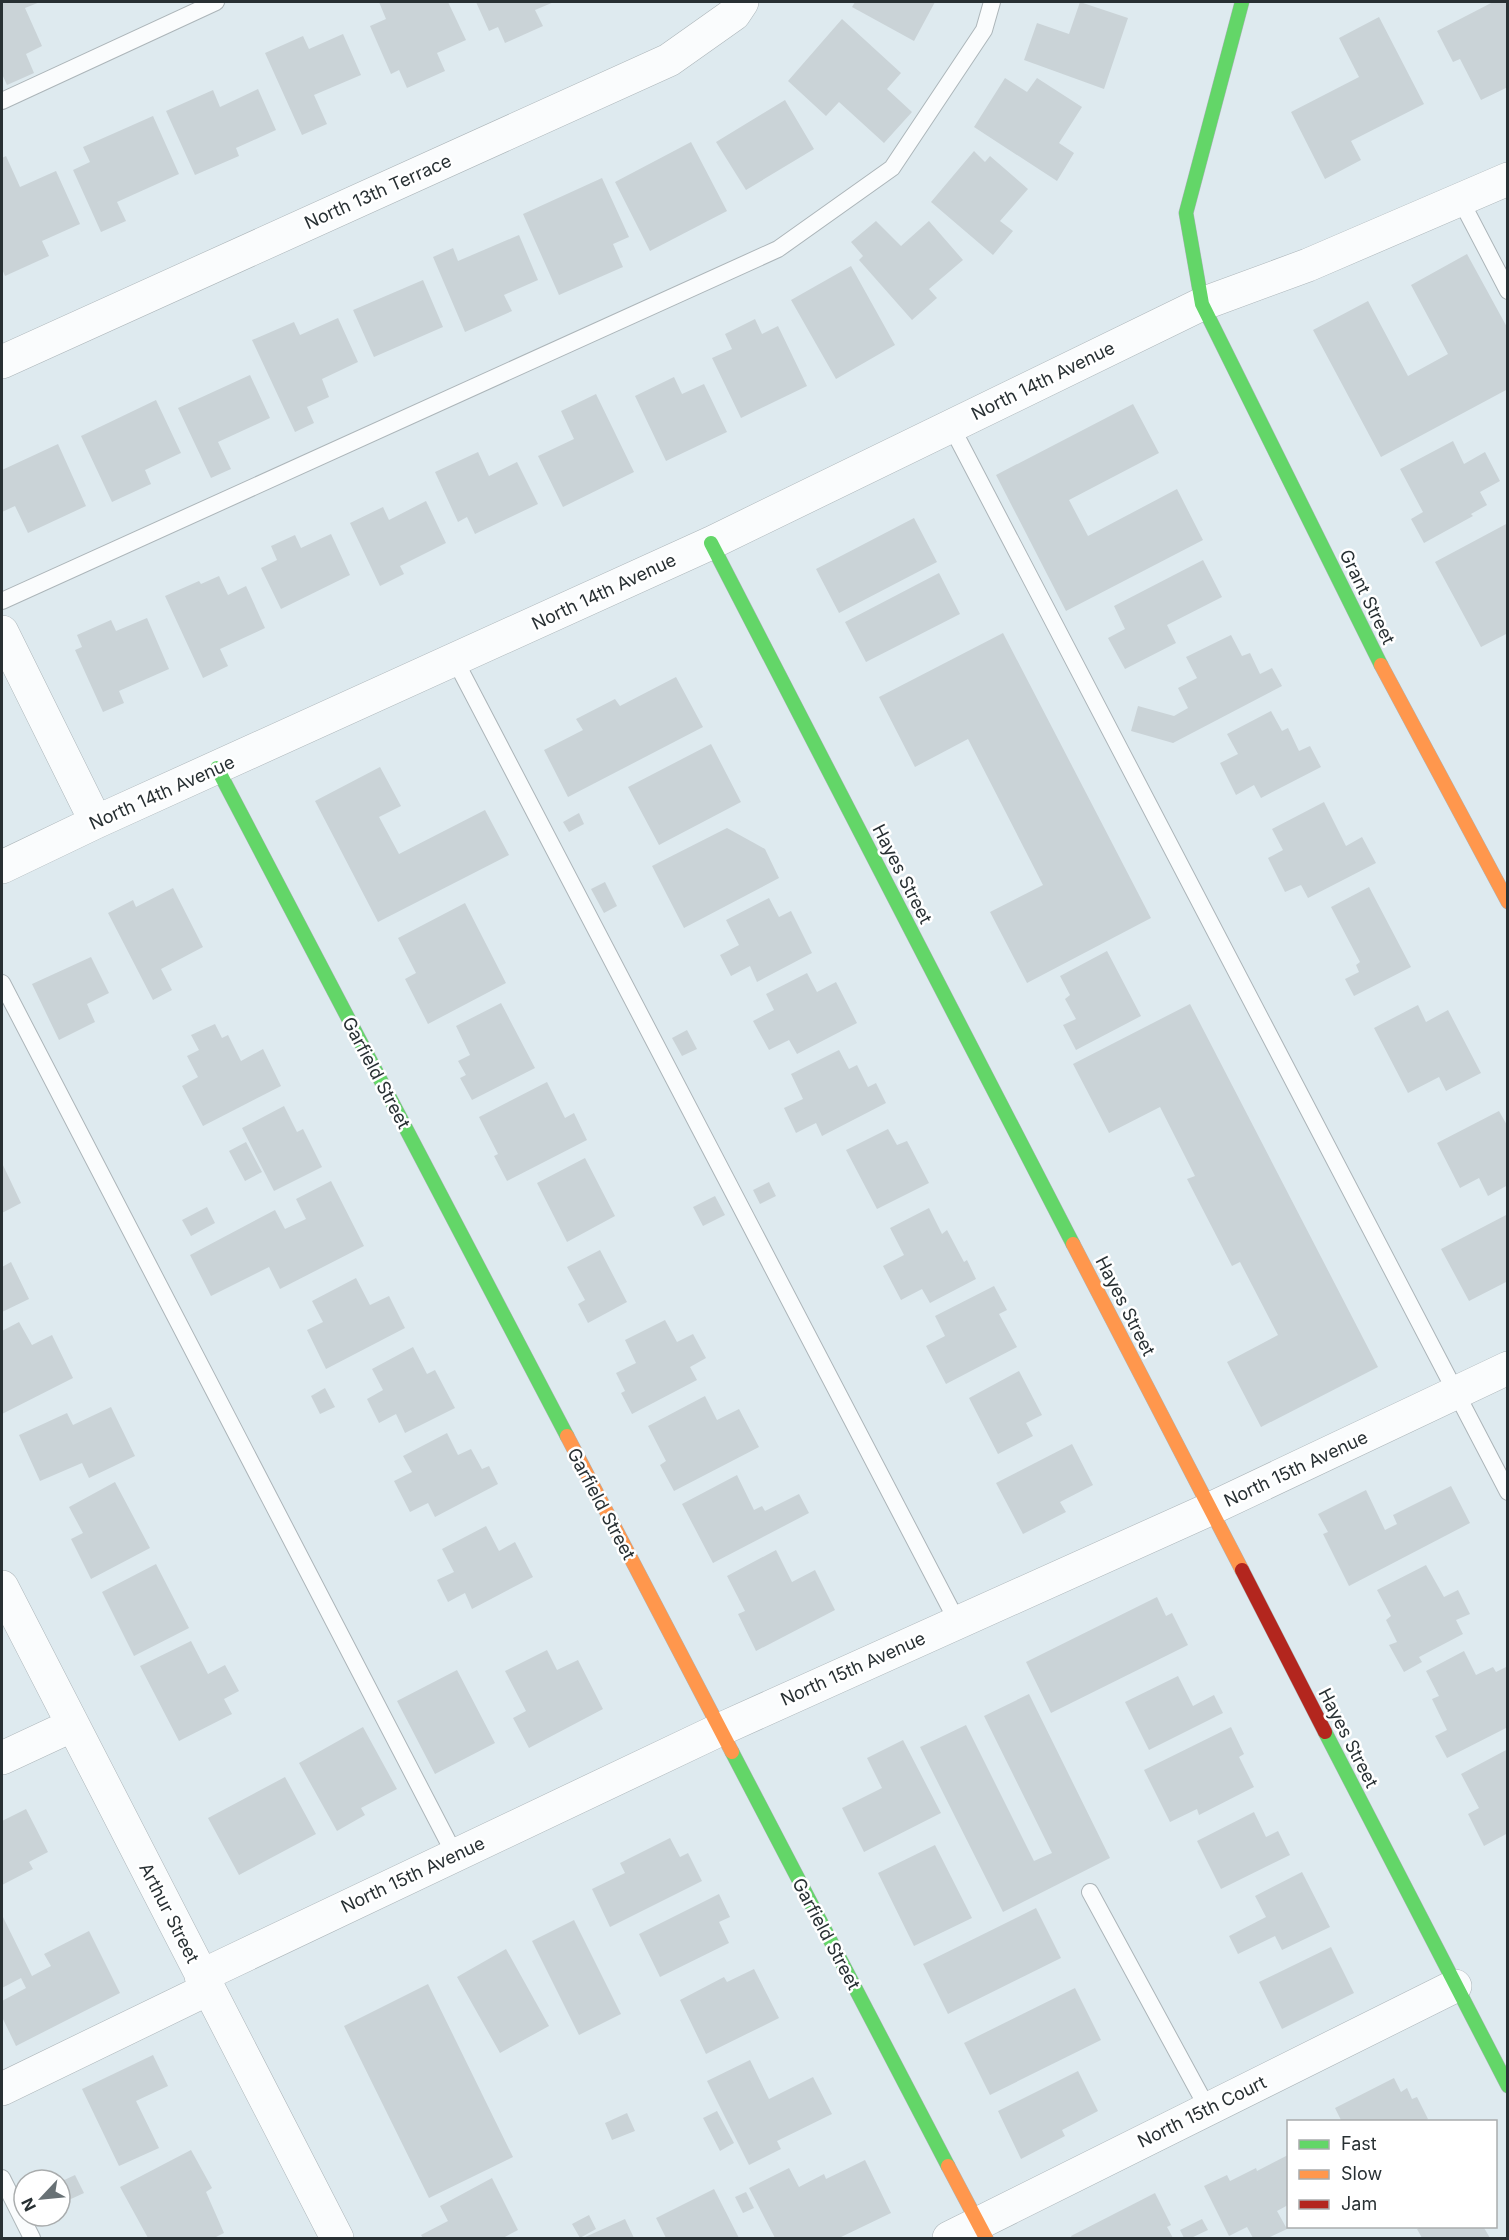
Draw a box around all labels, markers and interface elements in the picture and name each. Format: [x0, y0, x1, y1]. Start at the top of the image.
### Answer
street label: North 13th Terrace [301, 150, 454, 233]
street label: North 14th Avenue [968, 337, 1118, 424]
street label: Grant Street [1336, 546, 1399, 648]
street label: North 14th Avenue [528, 549, 679, 634]
street label: North 14th Avenue [86, 751, 238, 834]
street label: Hayes Street [868, 821, 937, 927]
street label: Garfield Street [338, 1013, 415, 1132]
street label: Hayes Street [1091, 1253, 1160, 1359]
street label: North 15th Avenue [1221, 1426, 1371, 1511]
street label: Garfield Street [563, 1444, 640, 1563]
street label: North 15th Avenue [777, 1627, 928, 1710]
street label: Hayes Street [1314, 1685, 1383, 1791]
street label: North 15th Avenue [338, 1832, 488, 1917]
street label: Arthur Street [135, 1859, 204, 1966]
street label: Garfield Street [788, 1874, 865, 1993]
street label: North 15th Court [1134, 2071, 1270, 2152]
legend [1287, 2120, 1497, 2228]
text: Fast [1341, 2133, 1377, 2154]
text: Slow [1341, 2163, 1382, 2184]
north arrow [12, 2168, 72, 2228]
text: Jam [1341, 2193, 1377, 2214]
text: N [17, 2195, 40, 2214]

